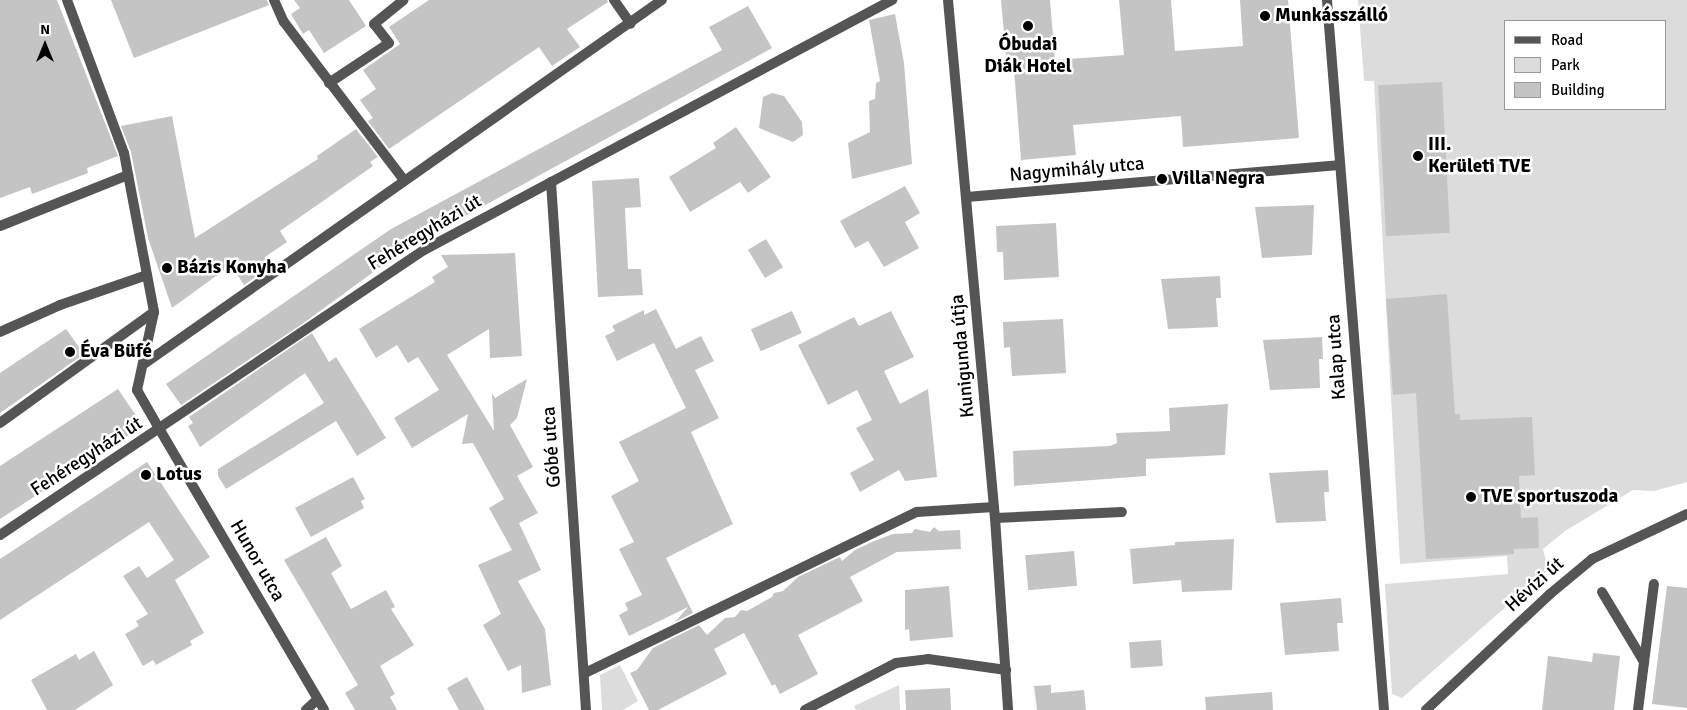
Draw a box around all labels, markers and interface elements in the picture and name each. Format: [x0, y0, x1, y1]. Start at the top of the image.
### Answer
place label: Munkásszálló [1275, 5, 1388, 27]
marker: Munkásszálló [1259, 10, 1271, 22]
north arrow [20, 20, 70, 70]
marker: Óbudai Diák Hotel [1022, 20, 1034, 32]
legend [1504, 20, 1667, 110]
text: N [40, 21, 50, 38]
text: Road [1551, 31, 1583, 49]
place label: Óbudai Diák Hotel [984, 34, 1072, 78]
text: Park [1551, 56, 1580, 74]
text: Building [1551, 81, 1605, 99]
place label: III. Kerületi TVE [1428, 134, 1531, 178]
marker: III. Kerületi TVE [1412, 150, 1424, 162]
street label: Nagymihály utca [1009, 153, 1145, 187]
place label: Villa Negra [1172, 168, 1265, 190]
marker: Villa Negra [1156, 173, 1168, 185]
street label: Fehéregyházi út [364, 190, 486, 276]
place label: Bázis Konyha [177, 257, 286, 279]
marker: Bázis Konyha [161, 262, 173, 274]
street label: Kunigunda útja [946, 293, 980, 419]
street label: Kalap utca [1323, 313, 1351, 401]
place label: Éva Büfé [80, 341, 152, 363]
marker: Éva Büfé [64, 346, 76, 358]
street label: Góbé utca [538, 406, 566, 488]
street label: Fehéregyházi út [27, 412, 147, 502]
place label: Lotus [156, 464, 202, 486]
marker: Lotus [140, 469, 152, 481]
place label: TVE sportuszoda [1481, 486, 1618, 508]
marker: TVE sportuszoda [1465, 491, 1477, 503]
street label: Hunor utca [225, 516, 289, 606]
street label: Hévízi út [1501, 553, 1569, 617]

